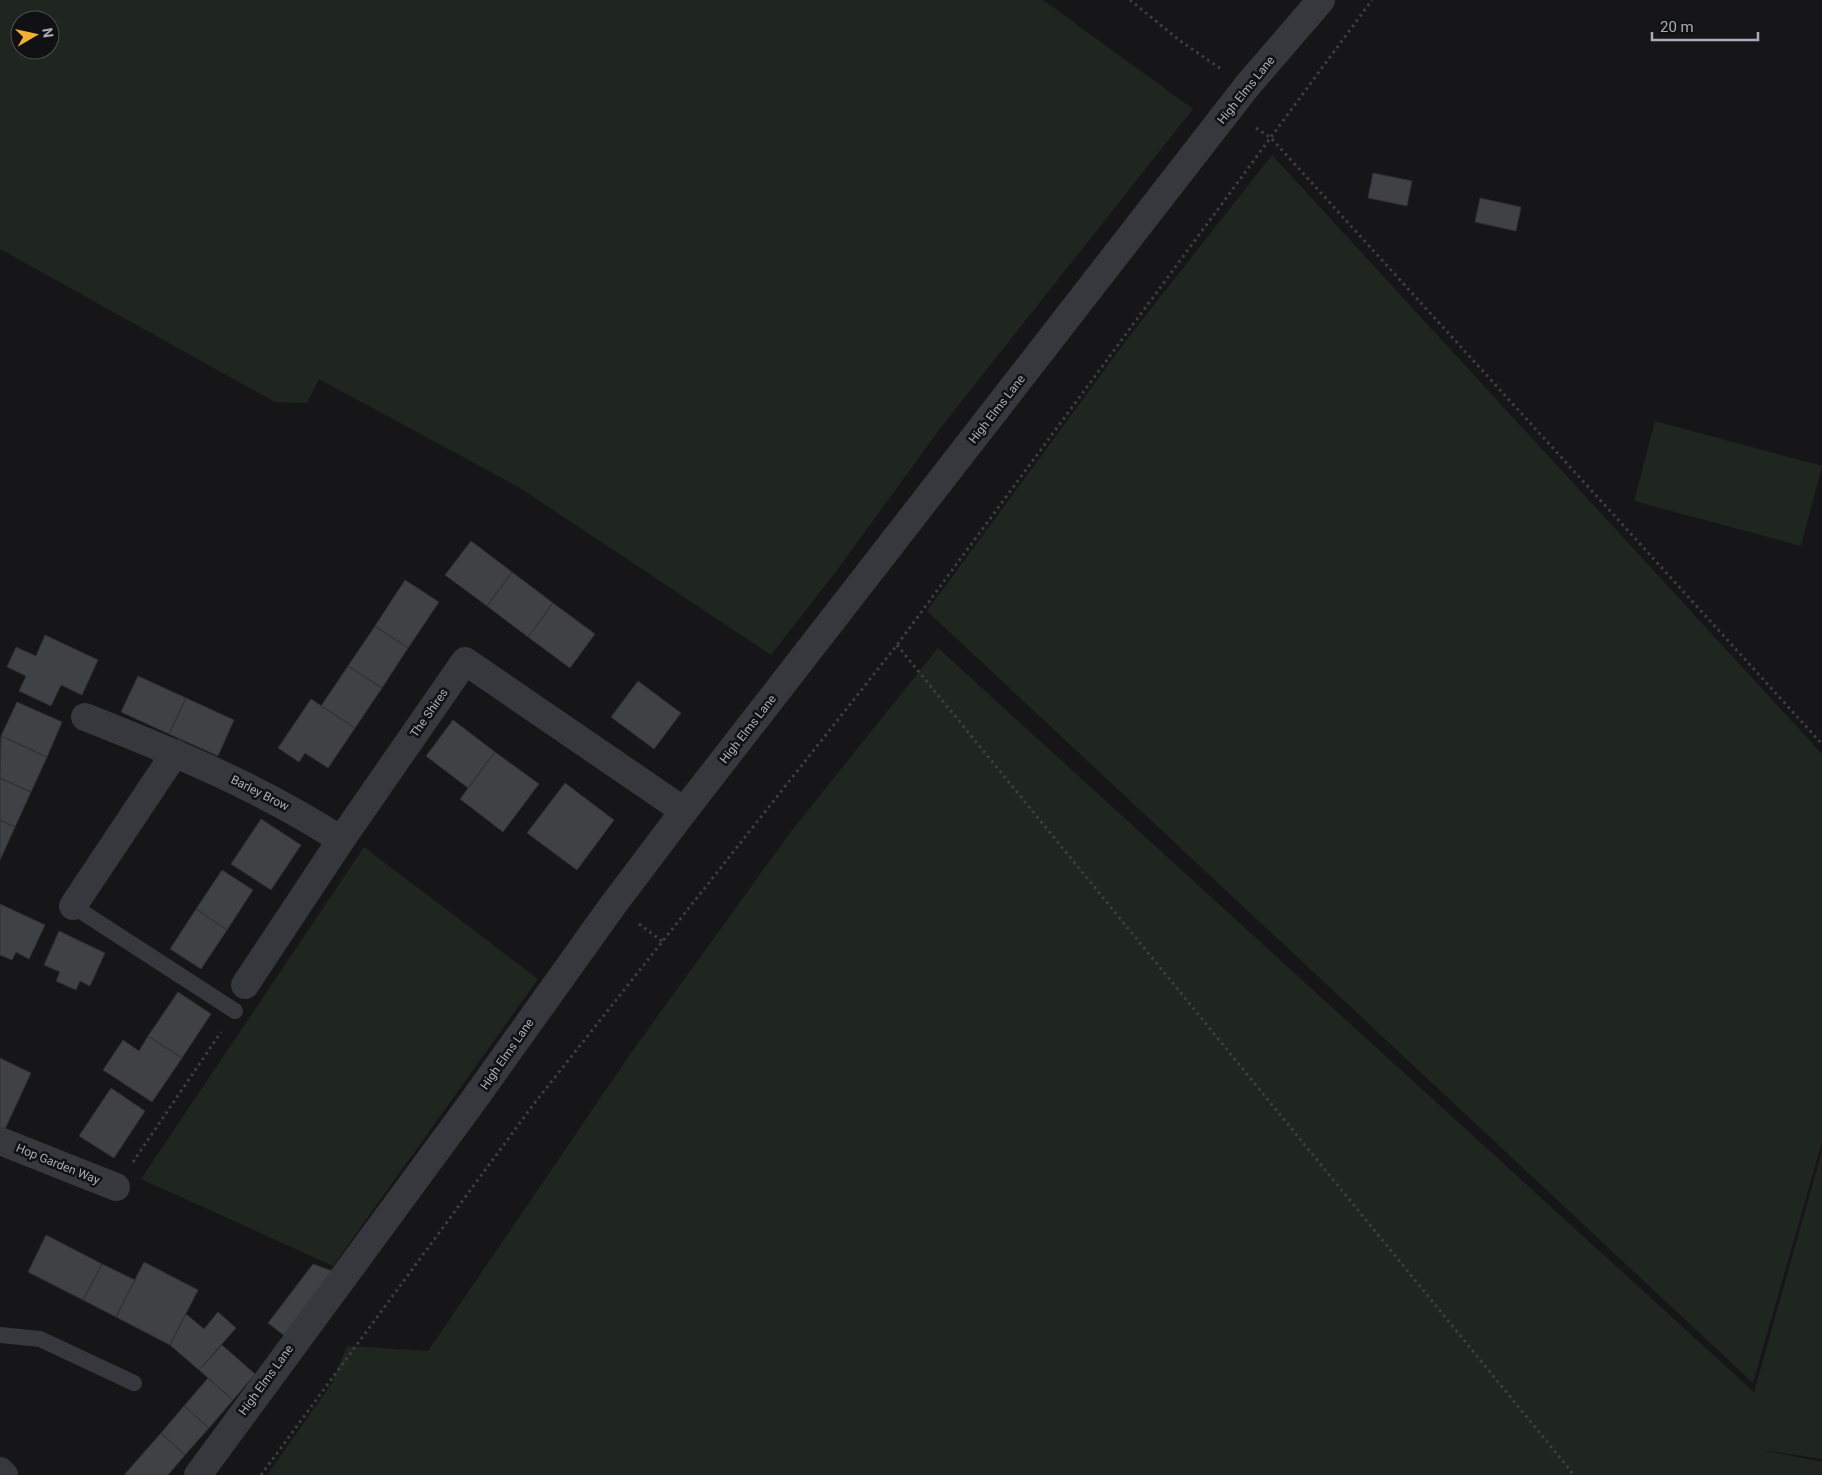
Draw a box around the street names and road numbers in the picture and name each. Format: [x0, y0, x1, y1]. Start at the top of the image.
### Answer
street label: High Elms Lane [1214, 53, 1278, 127]
street label: High Elms Lane [966, 372, 1028, 446]
street label: The Shires [407, 686, 451, 740]
street label: High Elms Lane [717, 692, 779, 766]
street label: Barley Brow [229, 772, 291, 814]
street label: High Elms Lane [477, 1016, 537, 1092]
street label: Hop Garden Way [14, 1141, 102, 1187]
street label: High Elms Lane [236, 1342, 296, 1418]

